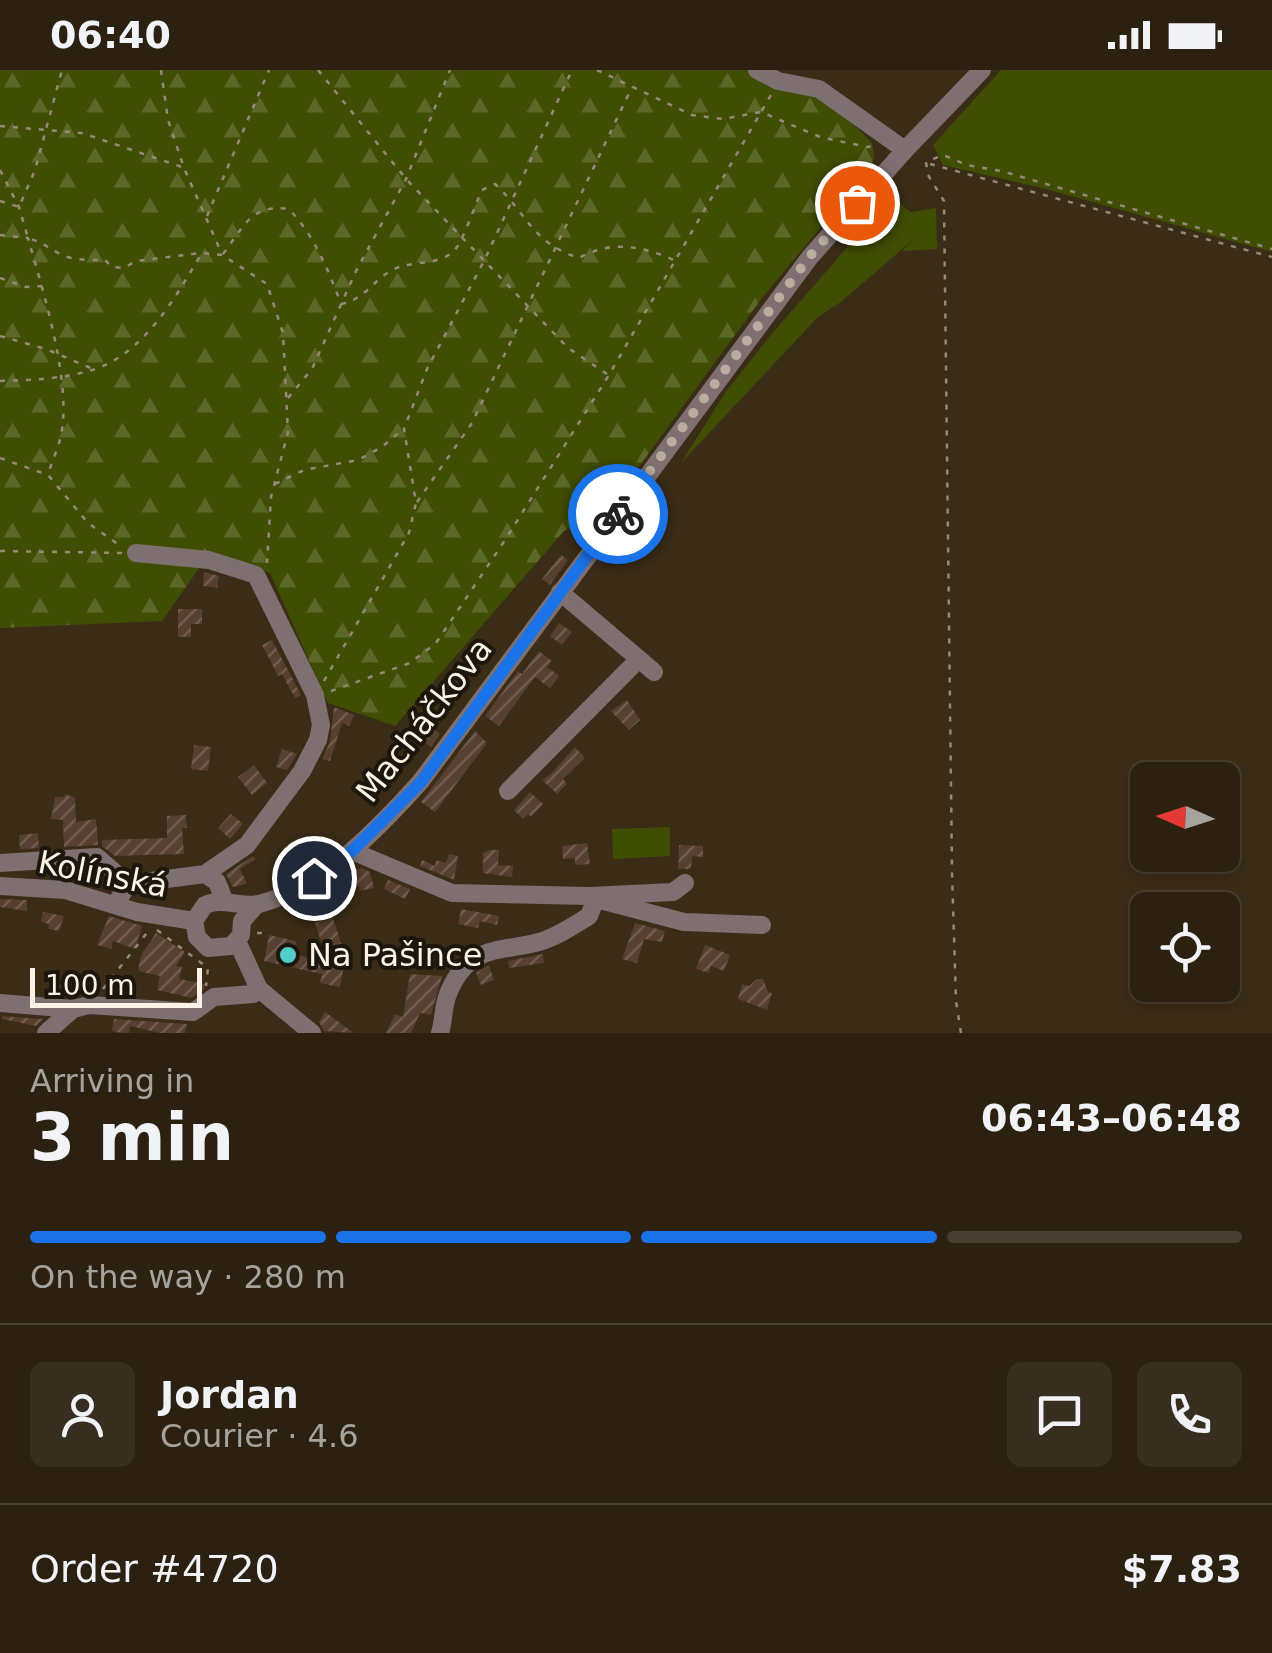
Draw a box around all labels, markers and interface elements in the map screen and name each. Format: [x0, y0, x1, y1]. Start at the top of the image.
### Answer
text: 06:40 [50, 13, 171, 57]
pin [815, 161, 900, 246]
icon: bag [830, 176, 885, 231]
courier [568, 464, 668, 564]
icon: bike [591, 487, 646, 542]
street label: Macháčkova [348, 630, 500, 810]
north arrow [1130, 762, 1240, 872]
map controls [1130, 762, 1240, 1002]
pin [272, 836, 357, 921]
street label: Kolínská [35, 843, 171, 905]
icon: home [287, 851, 342, 906]
button: locate [1130, 892, 1240, 1002]
place label: Na Pašince [308, 936, 482, 974]
marker: Na Pašince [277, 944, 299, 966]
scale bar [30, 963, 202, 1008]
text: 100 m [45, 969, 135, 1002]
text: Arriving in [30, 1062, 194, 1100]
text: 06:43–06:48 [981, 1096, 1242, 1140]
text: 3 min [30, 1100, 234, 1175]
text: On the way · 280 m [30, 1258, 346, 1296]
button: person [30, 1362, 135, 1467]
button: chat [1007, 1362, 1112, 1467]
button: phone [1137, 1362, 1242, 1467]
text: Jordan [160, 1373, 299, 1417]
text: Courier · 4.6 [160, 1417, 359, 1455]
text: Order #4720 [30, 1547, 279, 1591]
text: $7.83 [1122, 1547, 1242, 1591]

